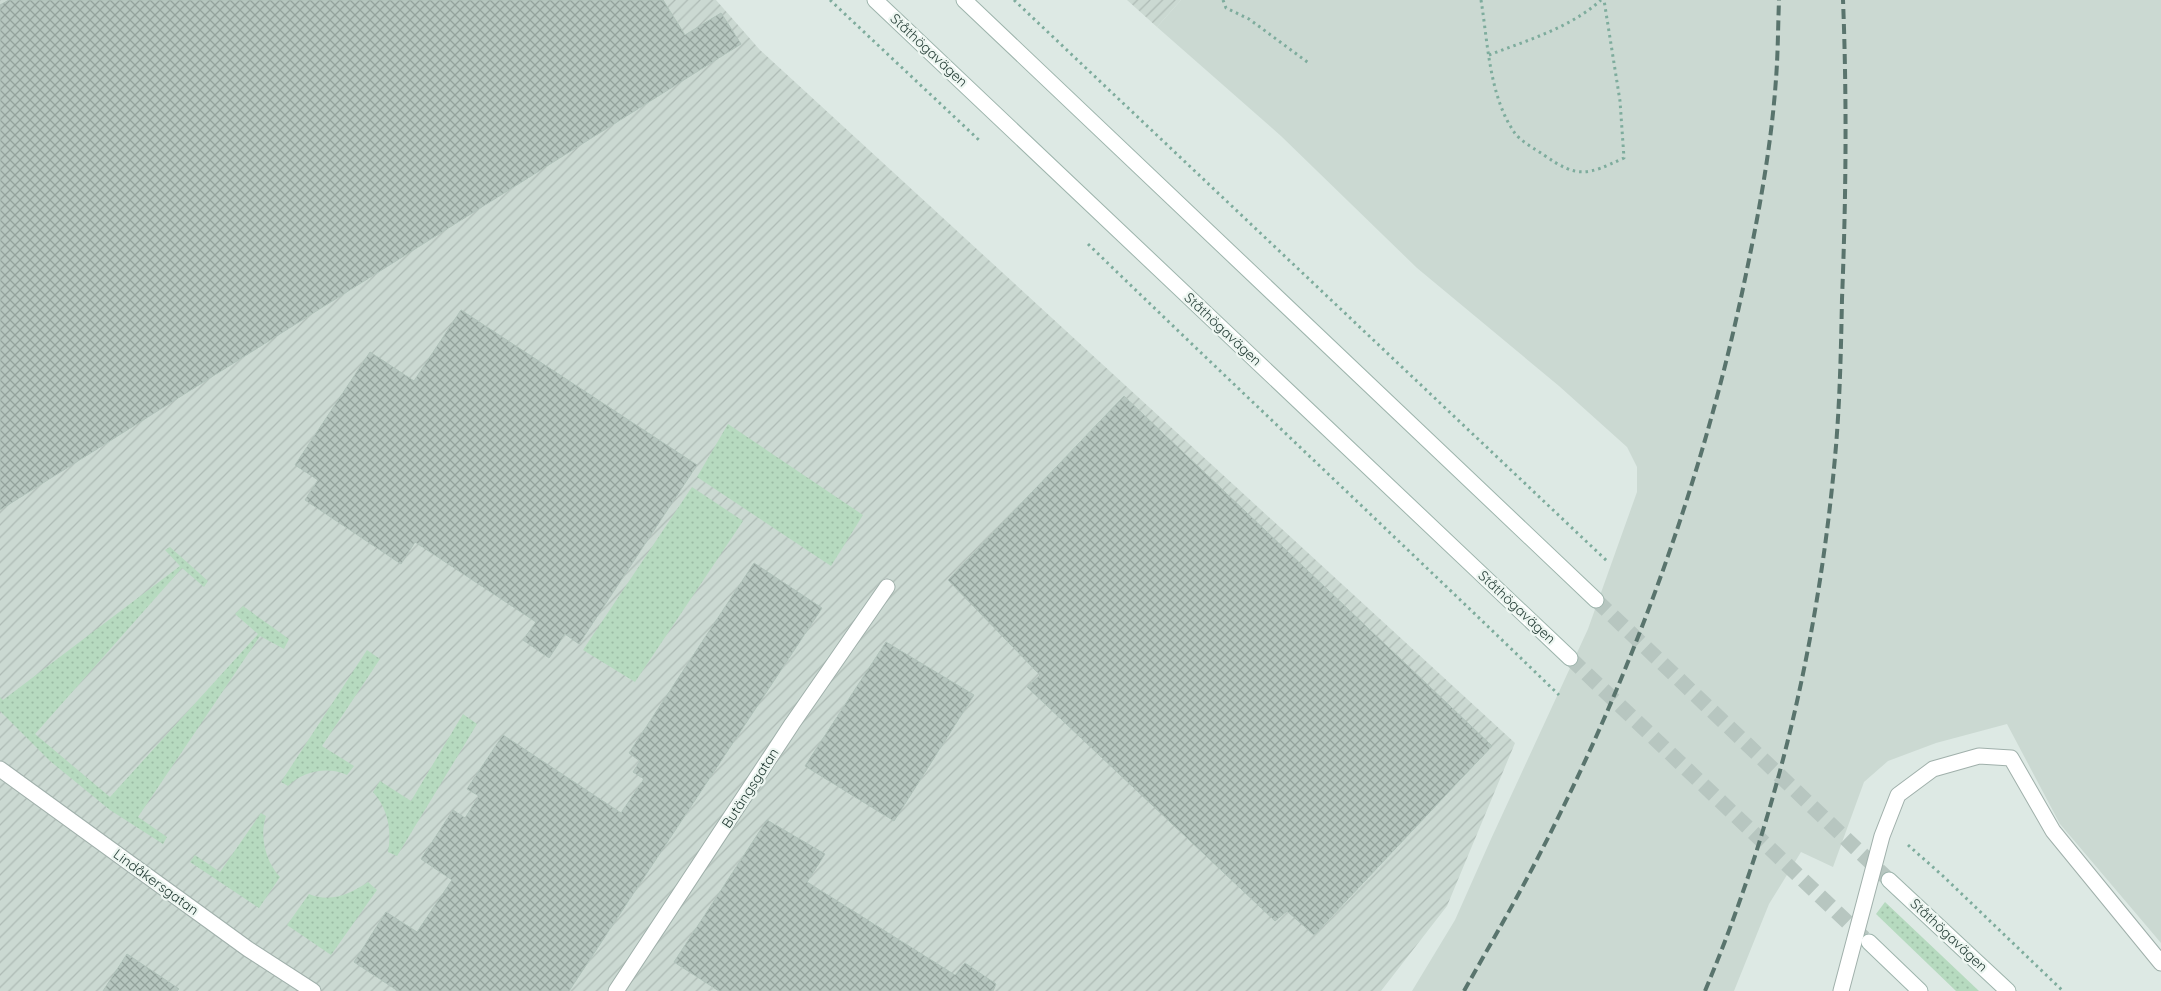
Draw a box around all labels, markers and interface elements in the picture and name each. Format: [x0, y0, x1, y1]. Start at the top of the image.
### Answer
street label: Ståthögavägen [886, 9, 972, 91]
street label: Ståthögavägen [1180, 288, 1266, 370]
street label: Ståthögavägen [1474, 566, 1560, 648]
street label: Butängsgatan [717, 744, 783, 832]
street label: Lindåkersgatan [110, 845, 202, 919]
street label: Ståthögavägen [1906, 894, 1992, 976]

